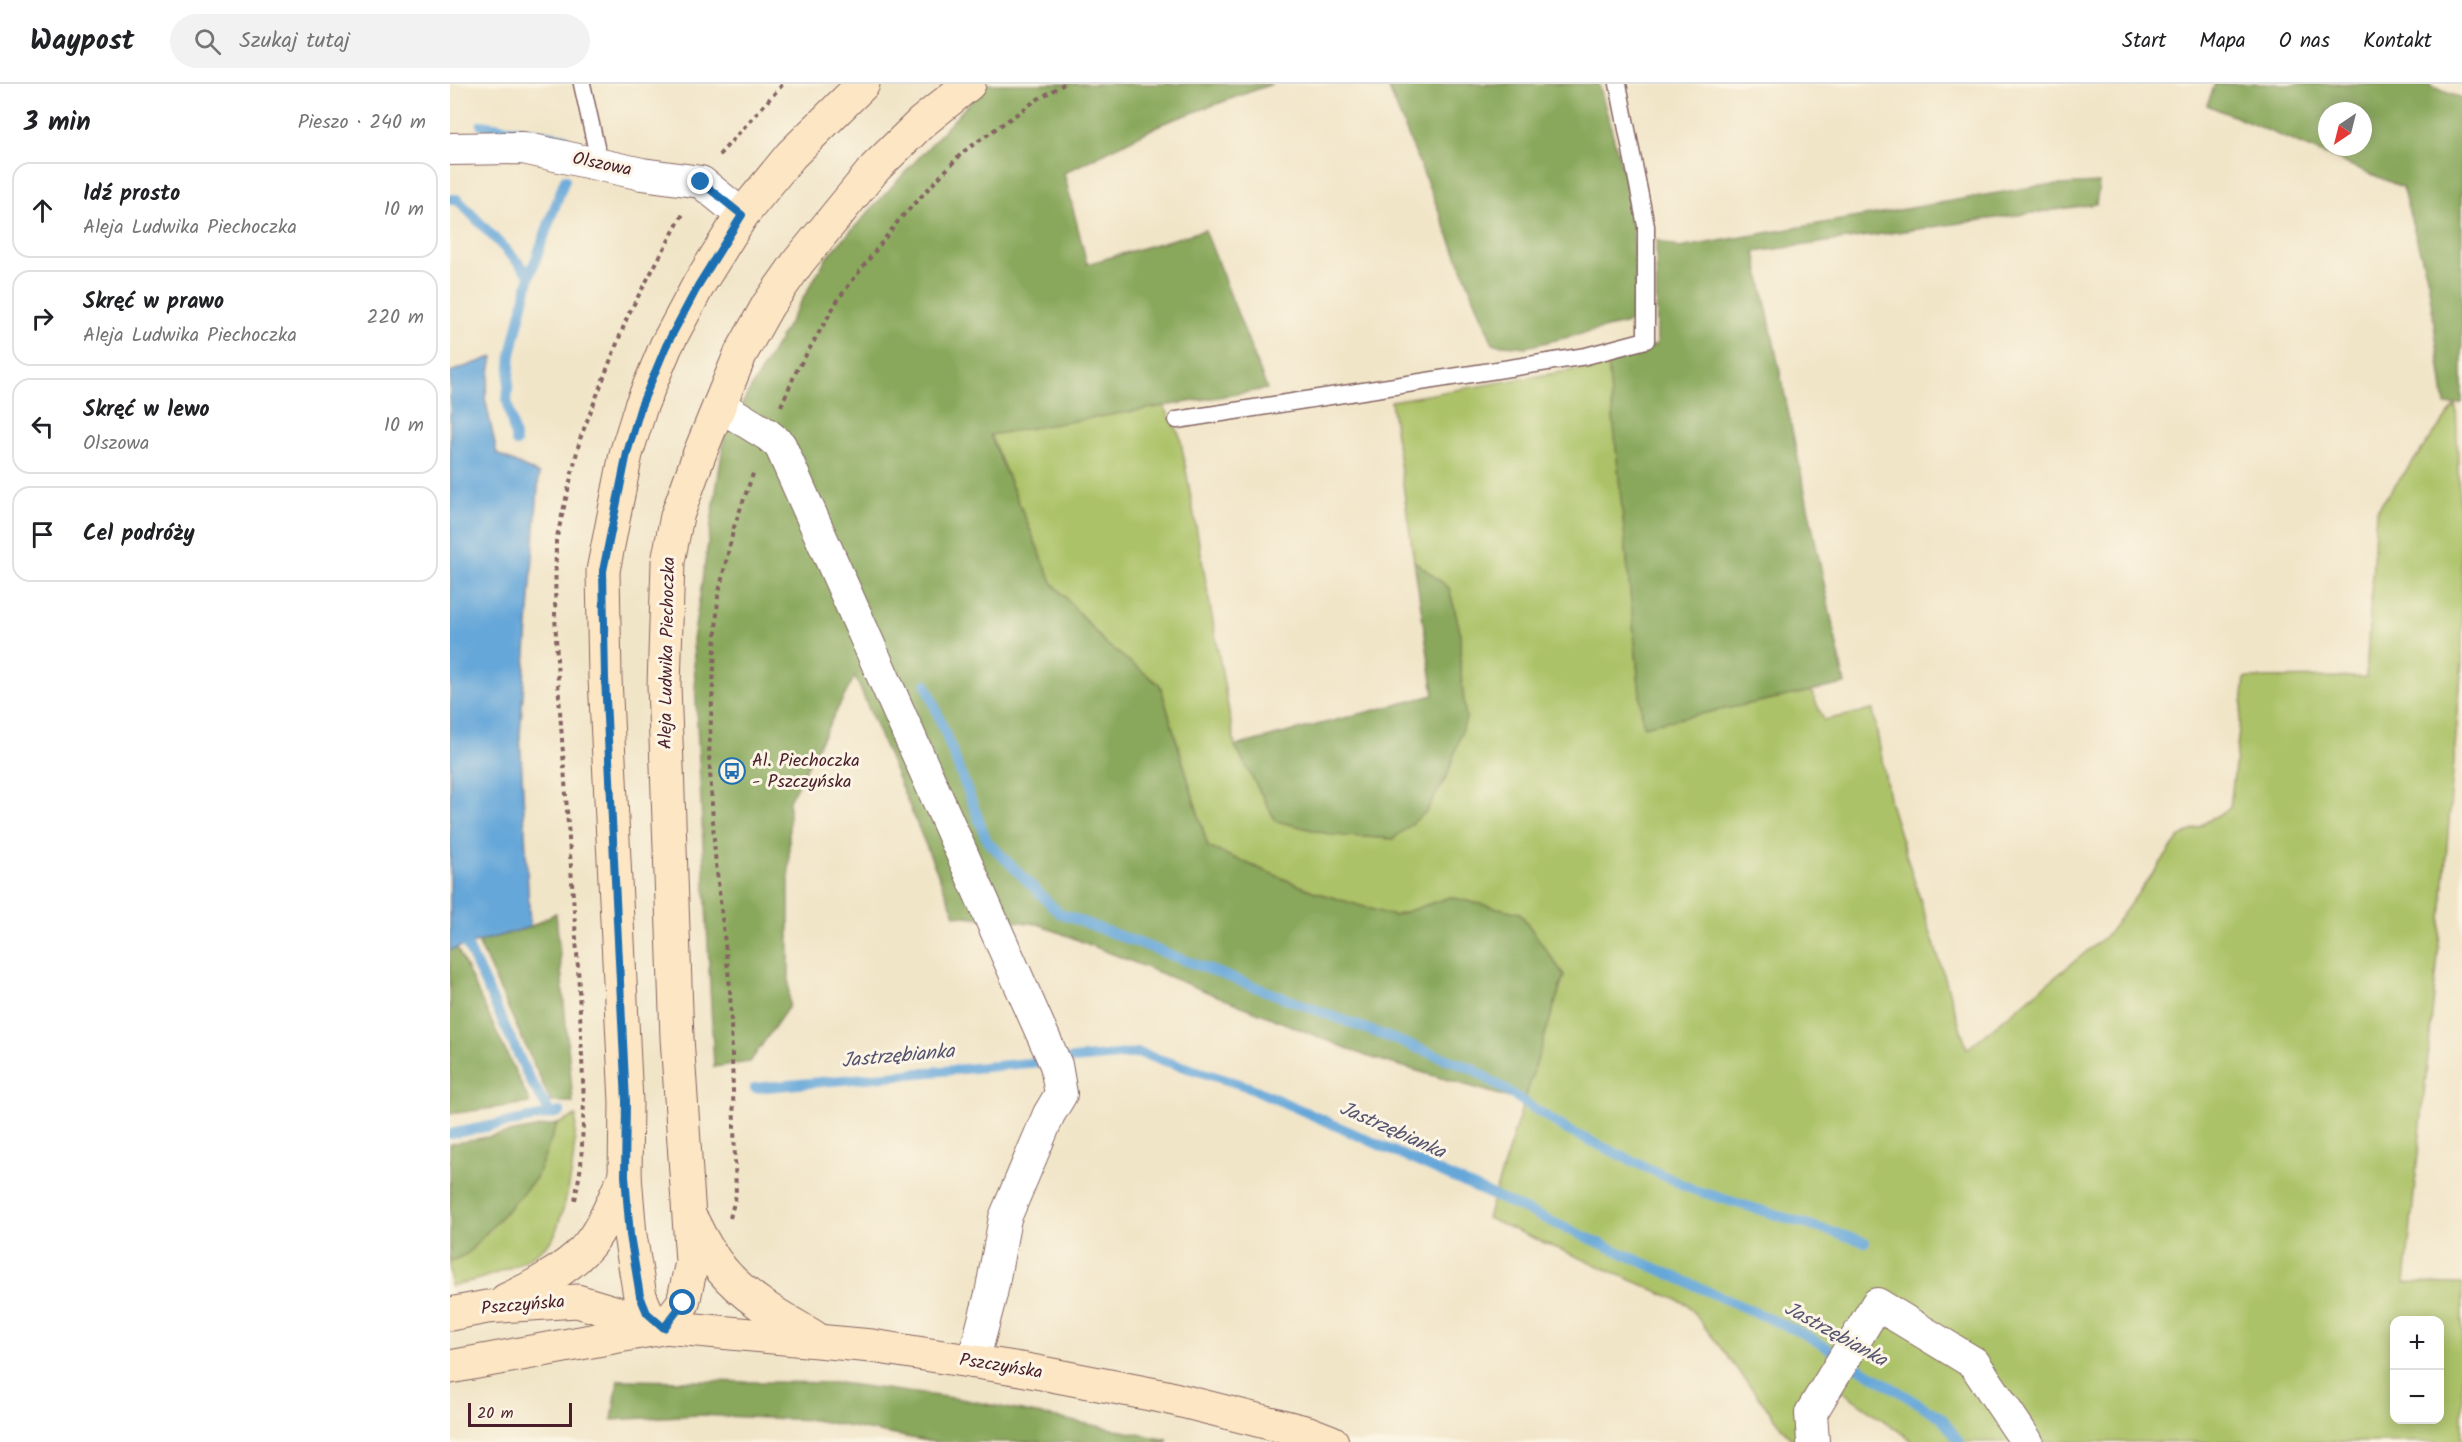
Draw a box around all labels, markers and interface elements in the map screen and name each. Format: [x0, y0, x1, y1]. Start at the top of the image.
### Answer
search box [170, 14, 590, 68]
text: Waypost [30, 19, 134, 64]
text: Szukaj tutaj [239, 24, 350, 59]
icon: search [191, 25, 224, 58]
text: Start [2122, 25, 2166, 58]
text: Mapa [2199, 25, 2246, 58]
text: O nas [2279, 25, 2330, 58]
text: Kontakt [2363, 25, 2432, 58]
text: 3 min [24, 102, 91, 144]
north arrow [2318, 102, 2372, 156]
text: Pieszo · 240 m [298, 107, 426, 139]
street label: Olszowa [570, 145, 634, 185]
route end [687, 168, 713, 194]
text: Idź prosto [83, 177, 180, 212]
icon: ahead [26, 194, 59, 227]
text: 10 m [384, 194, 424, 226]
text: Aleja Ludwika Piechoczka [83, 212, 297, 244]
text: Skręć w prawo [83, 285, 224, 320]
icon: right [26, 302, 59, 335]
text: 220 m [367, 302, 424, 334]
text: Aleja Ludwika Piechoczka [83, 320, 297, 352]
text: Skręć w lewo [83, 393, 210, 428]
icon: left [26, 410, 59, 443]
text: 10 m [384, 410, 424, 442]
text: Olszowa [83, 428, 149, 460]
text: Cel podróży [83, 517, 195, 552]
icon: arrive [26, 518, 59, 551]
street label: Aleja Ludwika Piechoczka [652, 557, 684, 749]
place label: Al. Piechoczka - Pszczyńska [752, 747, 860, 797]
bus stop icon: Al. Piechoczka - Pszczyńska [717, 756, 747, 786]
water label: Jastrzębianka [840, 1036, 957, 1078]
water label: Jastrzębianka [1334, 1093, 1452, 1169]
street label: Pszczyńska [480, 1288, 566, 1324]
route start [669, 1289, 695, 1315]
water label: Jastrzębianka [1778, 1294, 1894, 1377]
map controls [2390, 1316, 2444, 1424]
button: + [2390, 1316, 2444, 1370]
street label: Pszczyńska [957, 1346, 1045, 1388]
button: − [2390, 1370, 2444, 1424]
scale bar [468, 1400, 572, 1428]
text: 20 m [477, 1401, 513, 1426]

